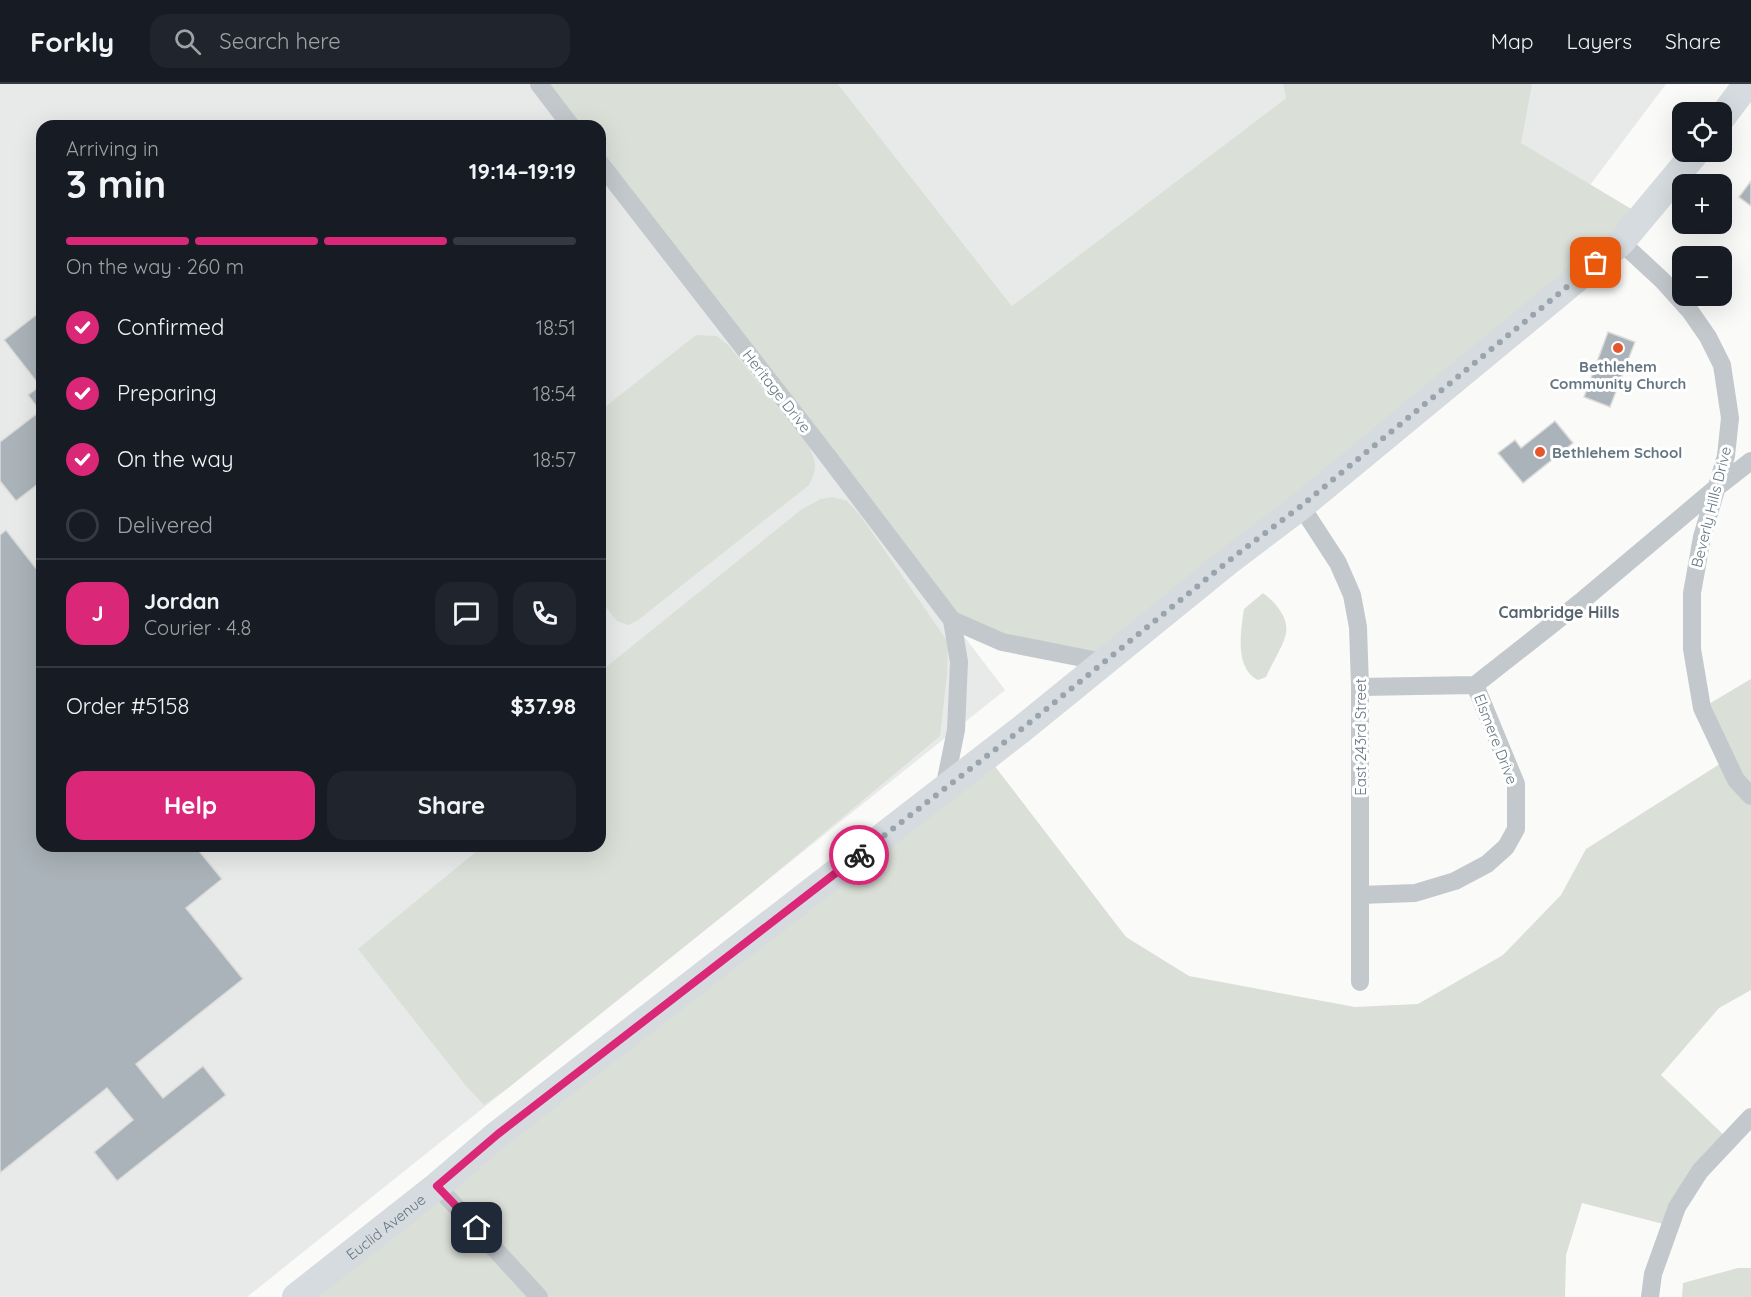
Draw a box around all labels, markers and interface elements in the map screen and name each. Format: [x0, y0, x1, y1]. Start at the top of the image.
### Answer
search box [150, 14, 570, 68]
text: Forkly [30, 24, 114, 59]
icon: search [171, 25, 204, 58]
text: Search here [219, 27, 341, 55]
text: Map [1491, 28, 1534, 54]
text: Layers [1567, 28, 1632, 54]
text: Share [1665, 28, 1721, 54]
map controls [1672, 102, 1732, 306]
button: locate [1672, 102, 1732, 162]
text: Arriving in [66, 136, 159, 161]
text: 19:14–19:19 [469, 157, 576, 185]
text: 3 min [66, 159, 166, 208]
button: + [1672, 174, 1732, 234]
pin [1570, 237, 1621, 288]
icon: bag [1579, 246, 1612, 279]
button: − [1672, 246, 1732, 306]
text: On the way · 260 m [66, 254, 244, 279]
icon: check [66, 311, 99, 344]
text: Confirmed [117, 313, 224, 341]
text: 18:51 [536, 315, 576, 340]
marker: Bethlehem Community Church [1611, 341, 1625, 355]
street label: Heritage Drive [739, 346, 815, 436]
place label: Bethlehem Community Church [1550, 357, 1686, 393]
icon: check [66, 377, 99, 410]
text: Preparing [117, 379, 217, 407]
text: 18:54 [533, 381, 576, 406]
icon: check [66, 443, 99, 476]
place label: Bethlehem School [1552, 443, 1682, 462]
street label: Beverly Hills Drive [1687, 444, 1735, 570]
text: On the way [117, 445, 233, 473]
marker: Bethlehem School [1533, 445, 1547, 459]
text: 18:57 [533, 447, 576, 472]
text: Delivered [117, 511, 213, 539]
button: chat [435, 582, 498, 645]
button: phone [513, 582, 576, 645]
text: Jordan [144, 587, 220, 615]
text: J [91, 599, 104, 627]
district label: Cambridge Hills [1498, 602, 1620, 622]
text: Courier · 4.8 [144, 615, 251, 640]
street label: East 243rd Street [1351, 678, 1370, 796]
street label: Elsmere Drive [1470, 691, 1522, 787]
text: Order #5158 [66, 692, 189, 720]
text: $37.98 [510, 692, 576, 720]
button: Help [66, 771, 315, 840]
button: Share [327, 771, 576, 840]
courier [829, 825, 889, 885]
icon: bike [843, 839, 876, 872]
street label: Euclid Avenue [342, 1189, 429, 1264]
pin [451, 1202, 502, 1253]
icon: home [460, 1211, 493, 1244]

